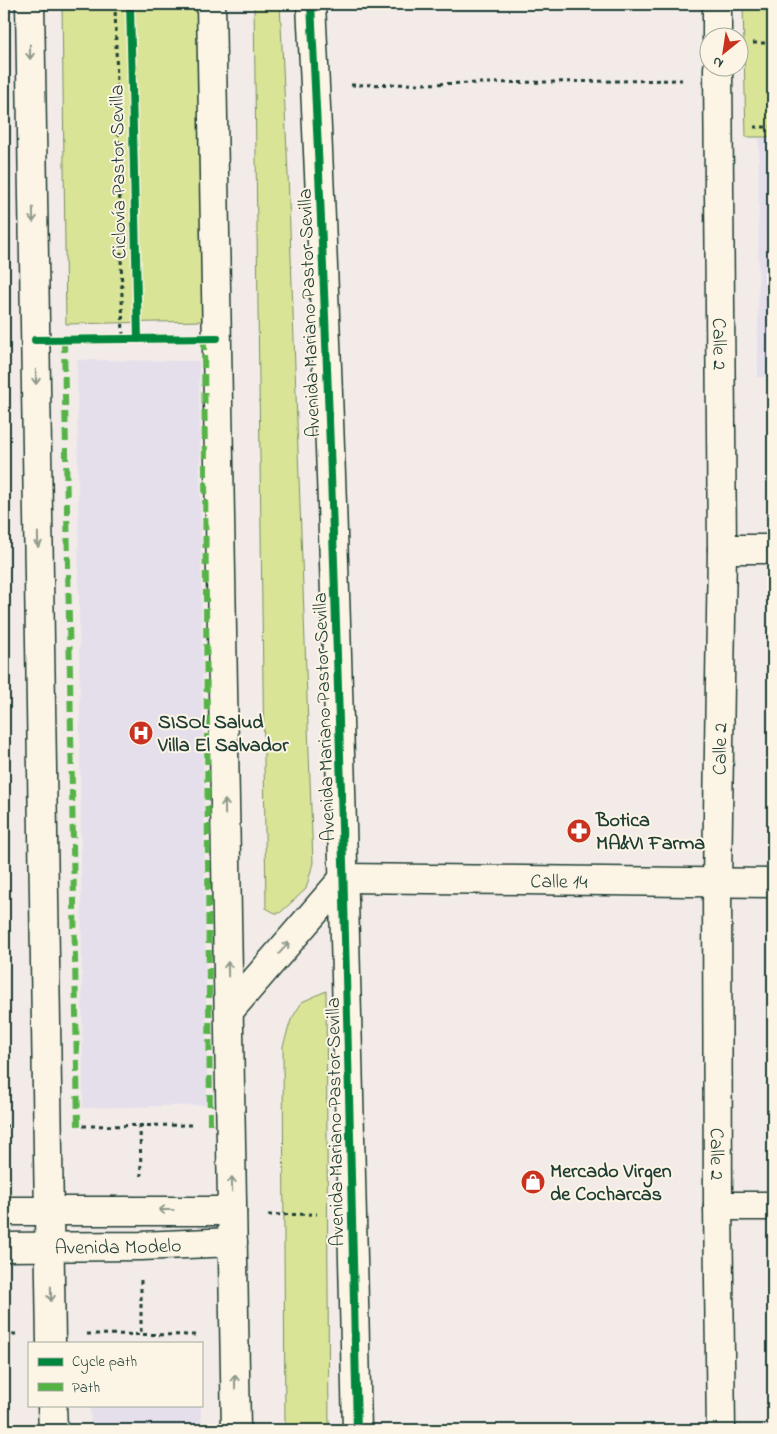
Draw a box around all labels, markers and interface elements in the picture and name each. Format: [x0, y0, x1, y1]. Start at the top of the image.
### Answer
north arrow [700, 28, 750, 78]
one-way arrow [26, 44, 35, 60]
text: N [709, 51, 728, 73]
street label: Ciclovía Pastor Sevilla [103, 84, 136, 260]
street label: Avenida Mariano Pastor Sevilla [292, 188, 329, 438]
one-way arrow [28, 206, 38, 223]
street label: Calle 2 [703, 318, 733, 370]
one-way arrow [31, 369, 41, 385]
one-way arrow [33, 532, 43, 548]
street label: Avenida Mariano Pastor Sevilla [307, 592, 344, 842]
place label: SISOL Salud Villa El Salvador [157, 709, 289, 761]
hospital icon: SISOL Salud Villa El Salvador [128, 720, 154, 746]
street label: Calle 2 [707, 723, 736, 775]
one-way arrow [220, 799, 230, 815]
place label: Botica MA&VI Farma [595, 807, 705, 859]
pharmacy icon: Botica MA&VI Farma [566, 818, 592, 844]
street label: Calle 14 [530, 868, 588, 898]
one-way arrow [278, 941, 290, 954]
one-way arrow [224, 961, 233, 977]
street label: Avenida Mariano Pastor Sevilla [320, 997, 353, 1247]
street label: Calle 2 [701, 1128, 730, 1180]
place label: Mercado Virgen de Cocharcas [550, 1158, 672, 1210]
shop icon: Mercado Virgen de Cocharcas [520, 1169, 546, 1195]
one-way arrow [227, 1176, 237, 1192]
one-way arrow [158, 1205, 174, 1215]
street label: Avenida Modelo [55, 1232, 182, 1264]
one-way arrow [46, 1286, 56, 1302]
legend [28, 1342, 202, 1406]
text: Cycle path [72, 1351, 137, 1374]
one-way arrow [230, 1374, 240, 1390]
text: Path [72, 1377, 100, 1399]

